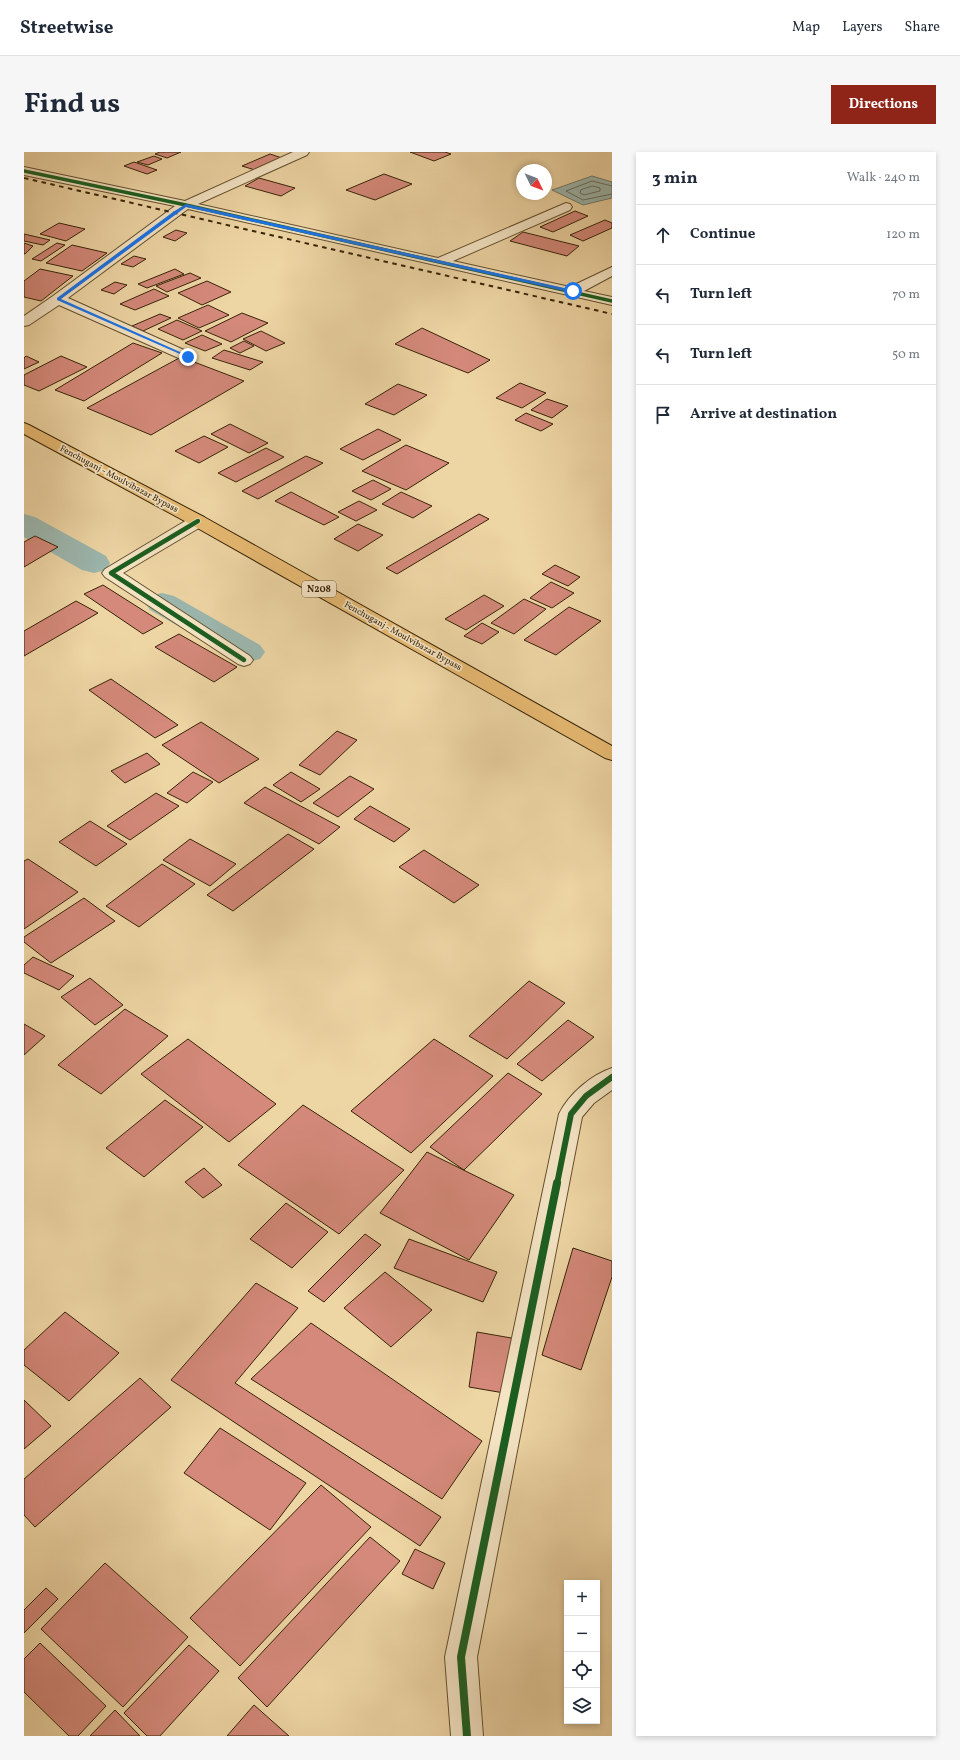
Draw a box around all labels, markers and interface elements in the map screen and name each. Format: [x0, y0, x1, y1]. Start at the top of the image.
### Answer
text: Streetwise [20, 15, 113, 41]
text: Map [792, 18, 820, 37]
text: Layers [842, 18, 882, 37]
text: Share [904, 18, 940, 37]
text: Find us [24, 85, 120, 124]
button: Directions [831, 85, 936, 124]
north arrow [516, 164, 552, 200]
text: 3 min [652, 167, 698, 190]
text: Walk · 240 m [847, 169, 920, 187]
icon: ahead [652, 224, 674, 246]
text: Continue [690, 224, 755, 245]
text: 120 m [886, 226, 920, 244]
route start [564, 282, 582, 300]
icon: left [652, 284, 674, 306]
text: Turn left [690, 284, 752, 305]
text: 70 m [892, 286, 920, 304]
icon: left [652, 344, 674, 366]
text: Turn left [690, 344, 752, 365]
text: 50 m [892, 346, 920, 364]
route end [179, 348, 197, 366]
icon: arrive [652, 404, 674, 426]
text: Arrive at destination [690, 404, 837, 425]
street label: Fenchuganj - Moulvibazar Bypass [57, 442, 181, 516]
road number: N208 [302, 581, 336, 597]
street label: Fenchuganj - Moulvibazar Bypass [342, 598, 464, 674]
map controls [564, 1580, 600, 1724]
button: + [564, 1580, 600, 1616]
button: − [564, 1616, 600, 1652]
button: locate [564, 1652, 600, 1688]
button: layers [564, 1688, 600, 1724]

